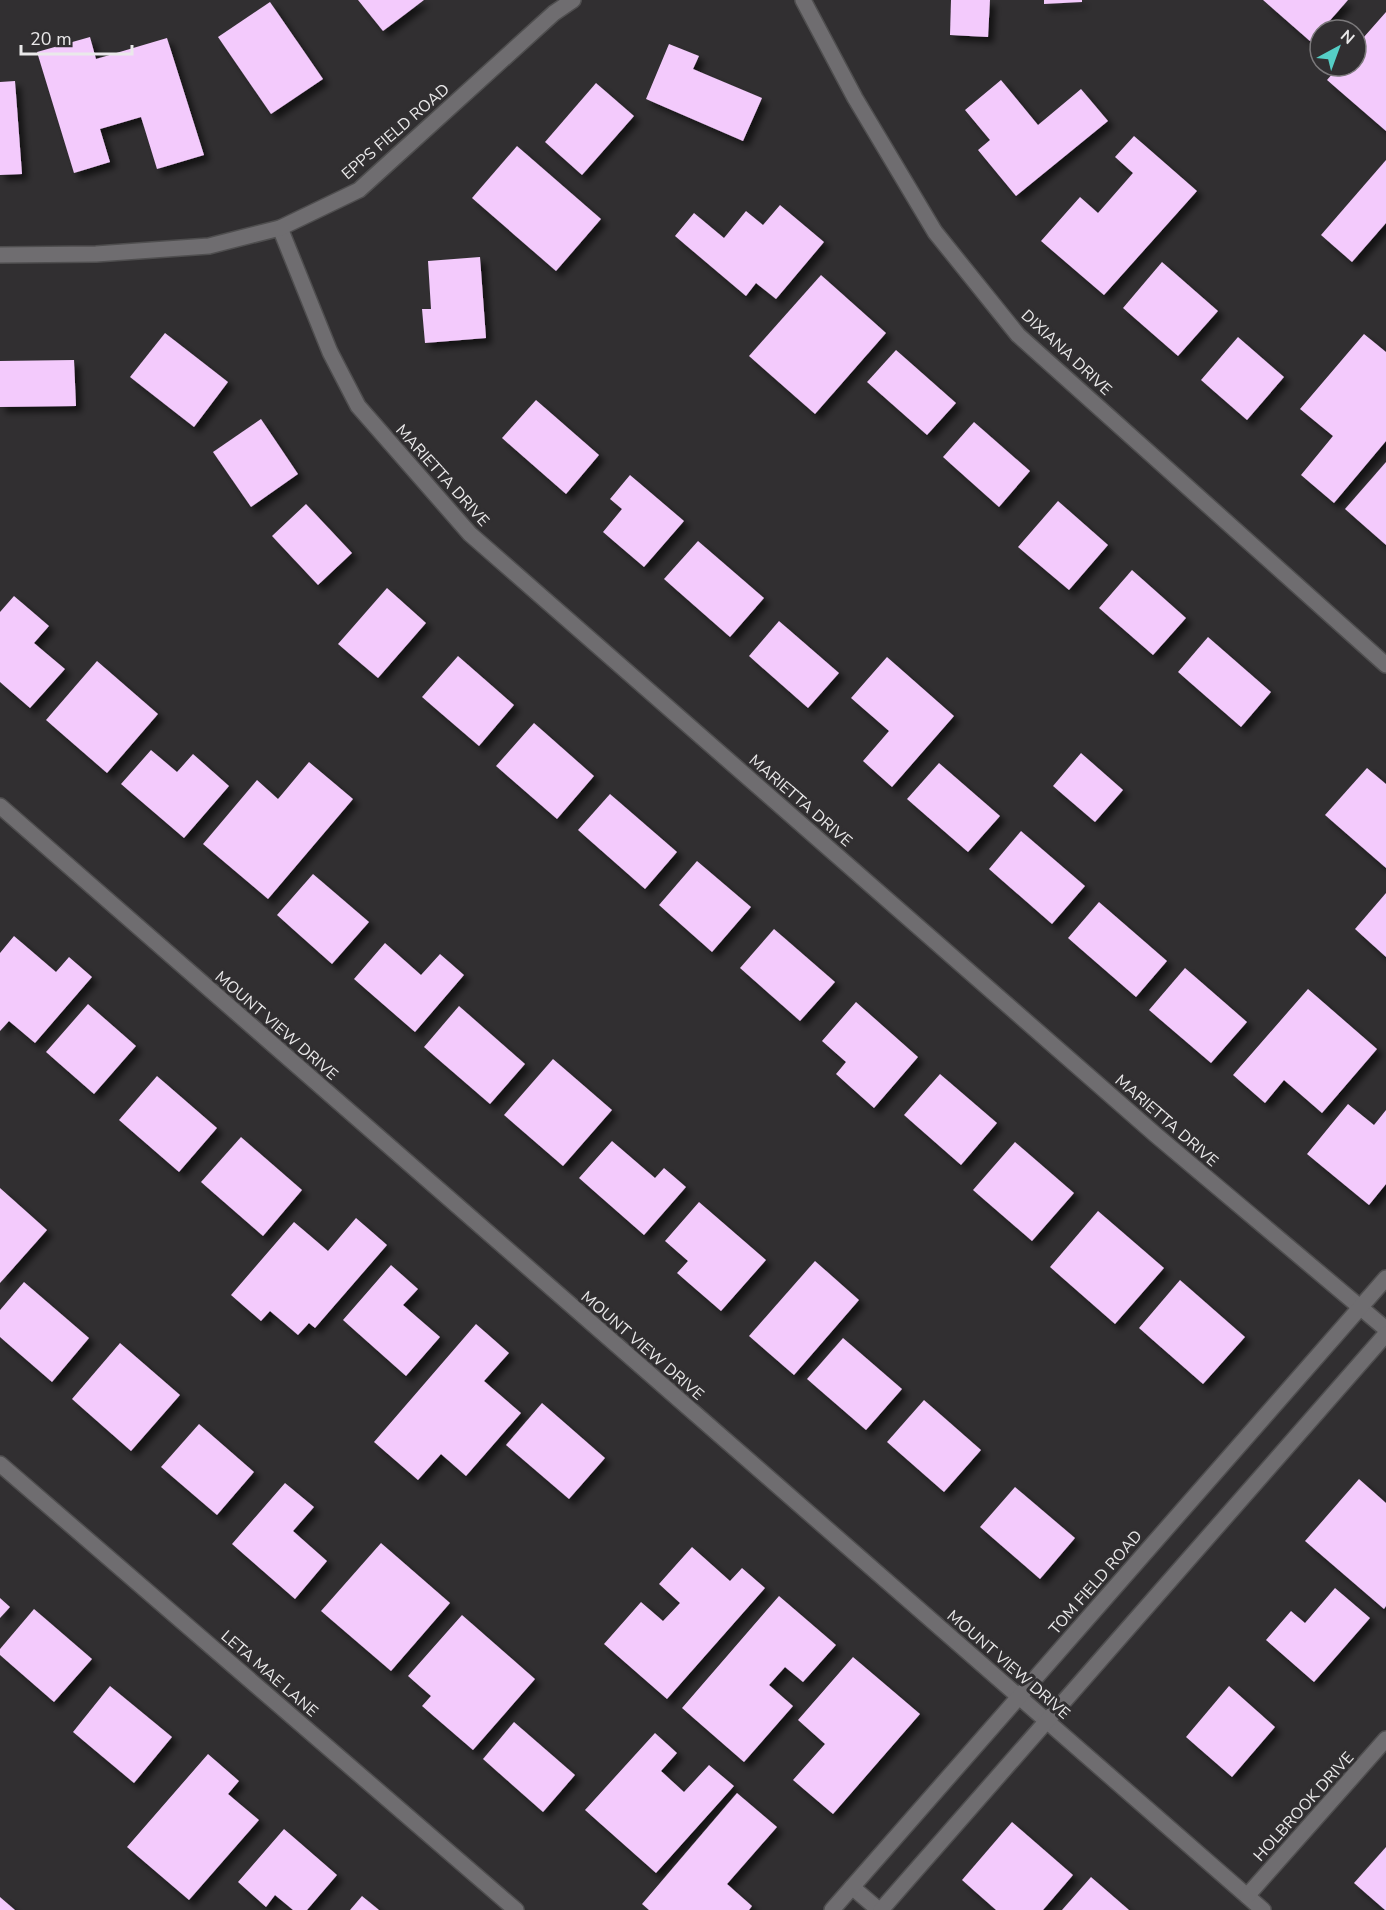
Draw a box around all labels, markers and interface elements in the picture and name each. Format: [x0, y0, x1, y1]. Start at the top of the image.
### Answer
scale bar [21, 18, 132, 56]
north arrow [1308, 18, 1368, 78]
text: N [1335, 25, 1359, 50]
text: 20 m [30, 27, 72, 51]
street label: EPPS FIELD ROAD [337, 79, 454, 185]
street label: DIXIANA DRIVE [1016, 305, 1117, 401]
street label: MARIETTA DRIVE [390, 420, 494, 531]
street label: MARIETTA DRIVE [744, 750, 857, 852]
street label: MOUNT VIEW DRIVE [210, 966, 343, 1085]
street label: MARIETTA DRIVE [1110, 1070, 1223, 1172]
street label: MOUNT VIEW DRIVE [576, 1286, 709, 1405]
street label: TOM FIELD ROAD [1044, 1526, 1147, 1640]
street label: MOUNT VIEW DRIVE [942, 1605, 1075, 1724]
street label: LETA MAE LANE [216, 1625, 323, 1722]
street label: HOLBROOK DRIVE [1249, 1747, 1359, 1866]

